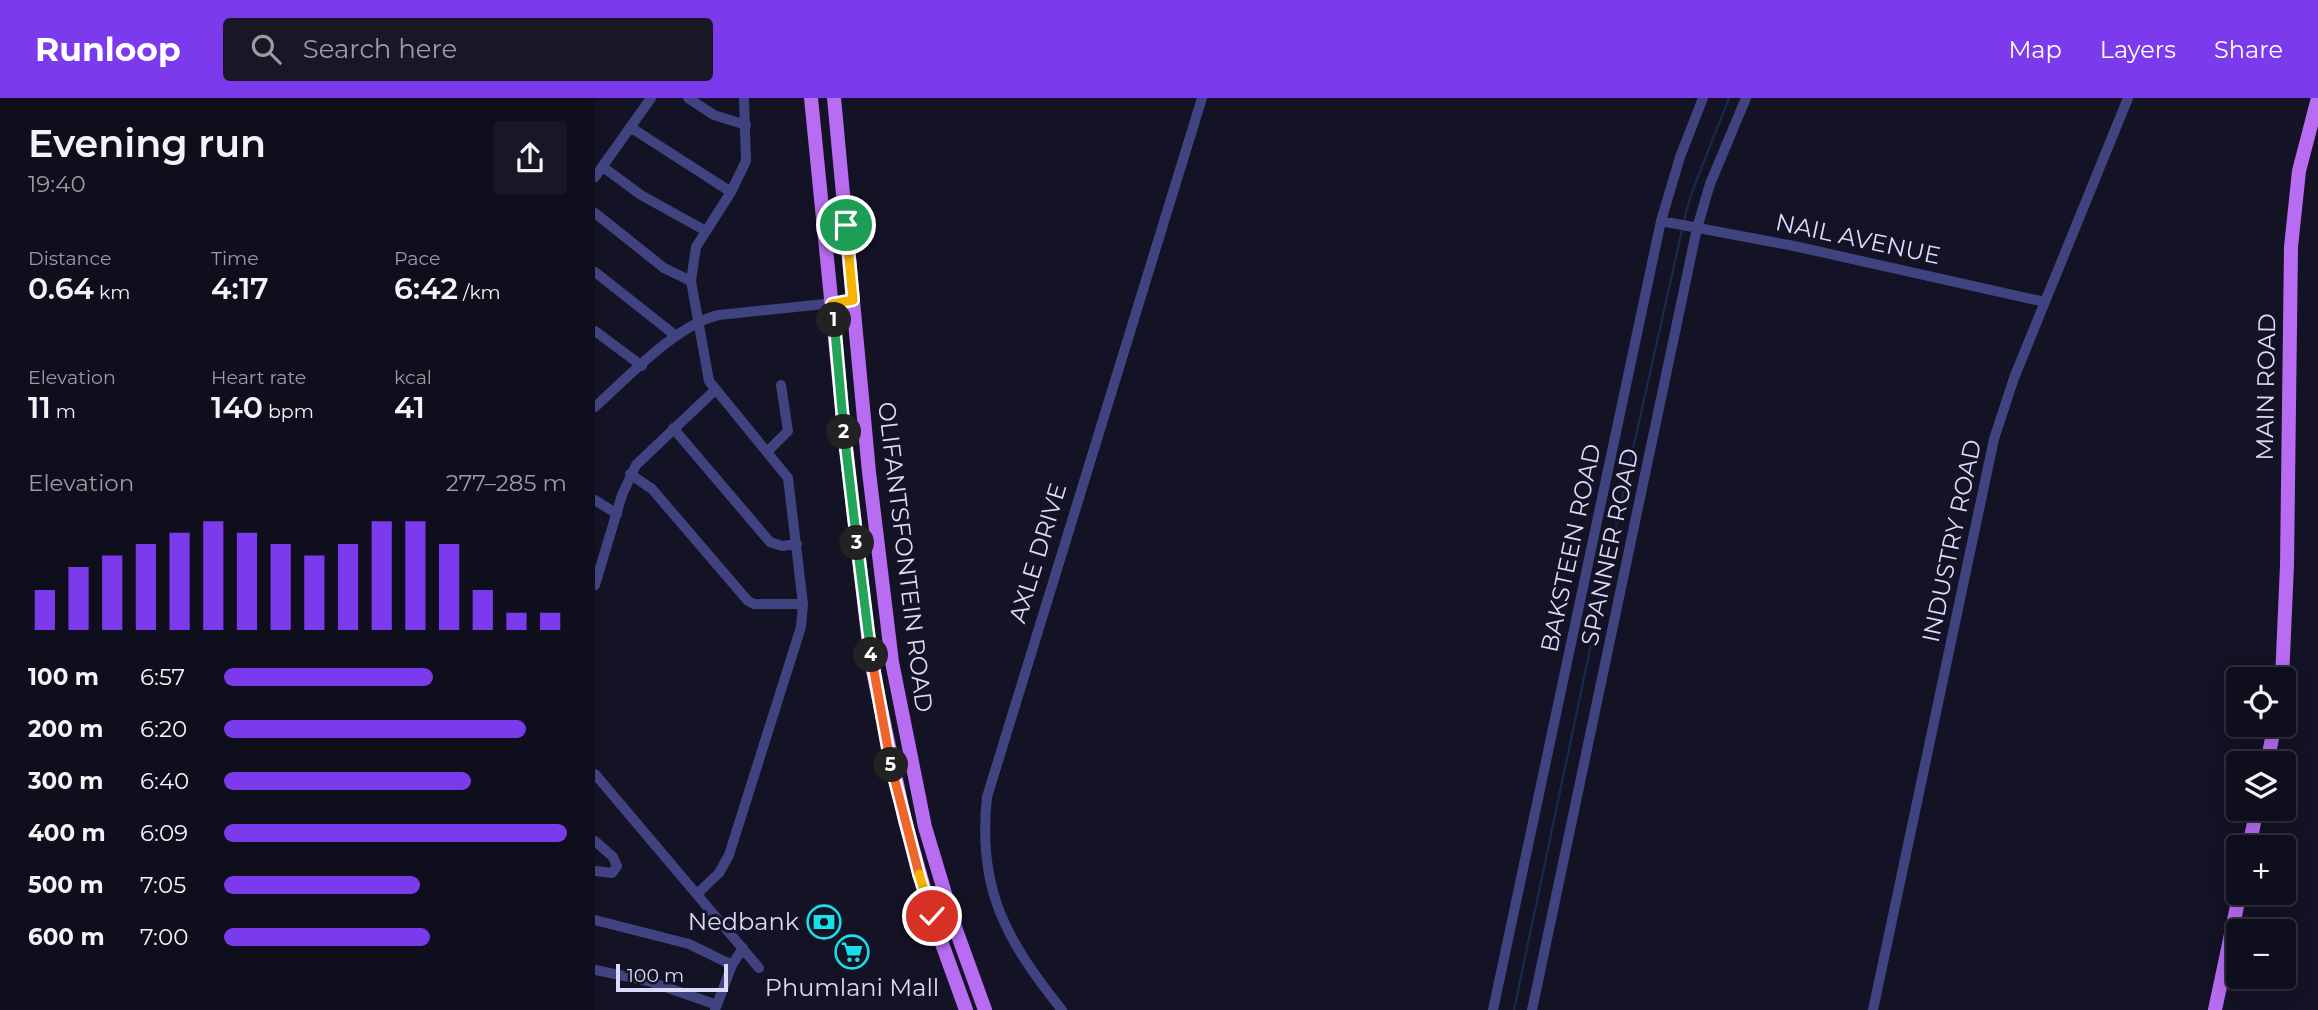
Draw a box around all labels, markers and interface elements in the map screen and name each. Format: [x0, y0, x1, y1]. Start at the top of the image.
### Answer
search box [223, 18, 713, 81]
text: Runloop [35, 29, 181, 69]
icon: search [247, 30, 285, 68]
text: Search here [303, 33, 457, 65]
text: Map [2008, 35, 2062, 64]
text: Layers [2100, 35, 2176, 64]
text: Share [2214, 35, 2283, 64]
text: Evening run [28, 120, 266, 167]
button: share [493, 121, 567, 195]
text: 19:40 [28, 170, 86, 198]
pin [816, 195, 876, 255]
icon: arrive [827, 206, 865, 244]
street label: NAIL AVENUE [1773, 207, 1943, 270]
text: Distance [28, 247, 111, 270]
text: Time [211, 247, 259, 270]
text: Pace [394, 247, 441, 270]
text: 0.64 [28, 270, 94, 307]
text: 4:17 [211, 270, 269, 307]
text: 6:42 [394, 270, 458, 307]
text: km [94, 281, 130, 304]
text: /km [458, 281, 501, 304]
pin: 1 [817, 302, 851, 338]
text: 1 [830, 308, 837, 331]
street label: MAIN ROAD [2250, 313, 2281, 461]
text: Elevation [28, 366, 116, 389]
text: Heart rate [211, 366, 306, 389]
text: kcal [394, 366, 432, 389]
text: 11 [28, 389, 51, 426]
text: 140 [211, 389, 263, 426]
text: 41 [394, 389, 425, 426]
text: m [51, 400, 76, 423]
text: bpm [263, 400, 314, 423]
street label: OLIFANTSFONTEIN ROAD [872, 400, 939, 714]
pin: 2 [827, 414, 861, 450]
text: 2 [838, 420, 849, 443]
street label: INDUSTRY ROAD [1916, 437, 1987, 645]
street label: BAKSTEEN ROAD [1534, 441, 1607, 655]
street label: SPANNER ROAD [1574, 446, 1645, 648]
text: Elevation [28, 469, 134, 497]
text: 277–285 m [446, 469, 567, 497]
street label: AXLE DRIVE [1003, 479, 1073, 626]
pin: 3 [839, 526, 875, 560]
text: 3 [851, 531, 862, 554]
pin: 4 [853, 638, 889, 672]
text: 4 [864, 643, 877, 666]
text: 100 m [28, 663, 99, 691]
text: 6:57 [140, 663, 185, 691]
map controls [2226, 667, 2296, 989]
button: locate [2226, 667, 2296, 737]
text: 200 m [28, 715, 103, 743]
text: 6:20 [140, 715, 187, 743]
pin: 5 [873, 748, 909, 782]
button: layers [2226, 751, 2296, 821]
text: 5 [885, 753, 896, 776]
text: 300 m [28, 767, 104, 795]
text: 6:40 [140, 767, 189, 795]
text: 400 m [28, 819, 106, 847]
text: 6:09 [140, 819, 188, 847]
button: + [2226, 835, 2296, 905]
text: 500 m [28, 871, 104, 899]
text: 7:05 [140, 871, 186, 899]
pin [902, 886, 962, 946]
icon: check [913, 897, 951, 935]
bank icon: Nedbank [805, 903, 843, 941]
place label: Nedbank [688, 907, 800, 936]
button: − [2226, 919, 2296, 989]
text: 600 m [28, 923, 105, 951]
text: 7:00 [140, 923, 188, 951]
supermarket icon: Phumlani Mall [833, 933, 871, 971]
scale bar [616, 961, 728, 993]
text: 100 m [627, 964, 684, 987]
place label: Phumlani Mall [765, 973, 939, 1002]

